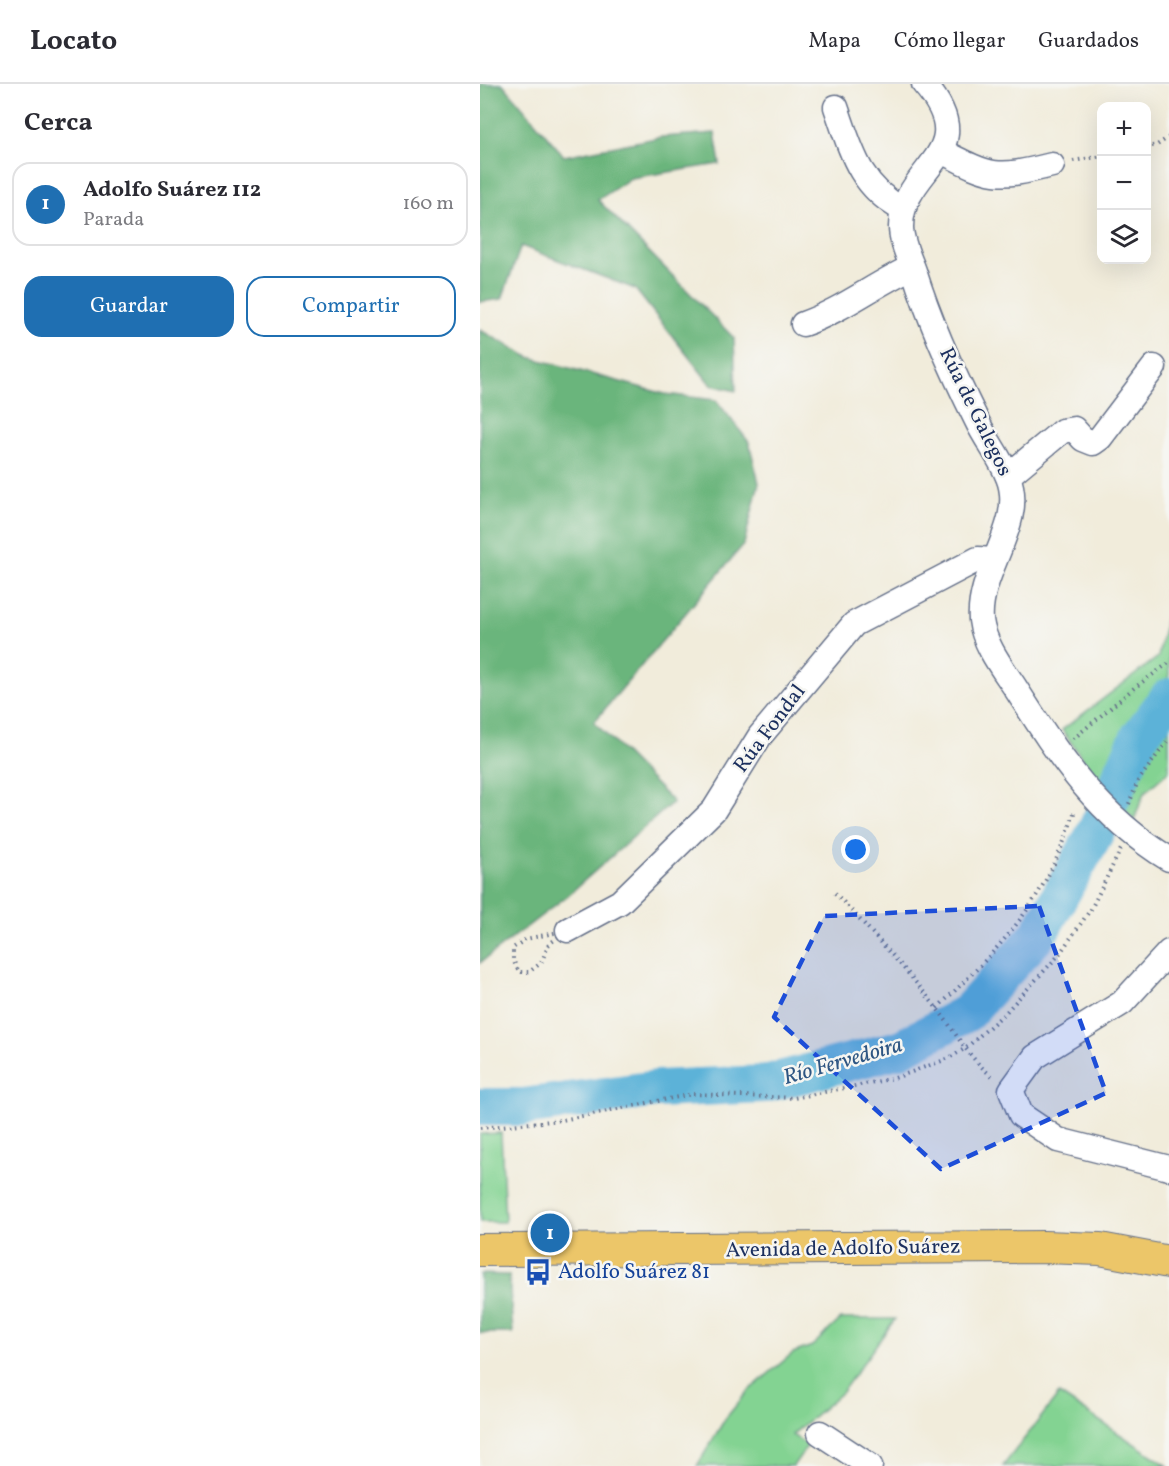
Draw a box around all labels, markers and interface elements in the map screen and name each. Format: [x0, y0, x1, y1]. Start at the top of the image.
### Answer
text: Locato [30, 22, 117, 61]
text: Mapa [808, 27, 861, 56]
text: Cómo llegar [894, 27, 1005, 56]
text: Guardados [1038, 27, 1139, 56]
map controls [1097, 102, 1151, 264]
button: + [1097, 102, 1151, 156]
text: Cerca [24, 105, 93, 141]
button: − [1097, 156, 1151, 210]
text: Adolfo Suárez 112 [83, 175, 261, 206]
text: 1 [41, 190, 50, 218]
text: 160 m [402, 190, 454, 218]
text: Parada [83, 206, 144, 234]
button: layers [1097, 210, 1151, 264]
button: Guardar [24, 276, 234, 337]
button: Compartir [246, 276, 456, 337]
street label: Rúa de Galegos [931, 343, 1019, 481]
street label: Rúa Fondal [727, 679, 813, 779]
your location [841, 835, 870, 864]
water label: Río Fervedoira [780, 1030, 906, 1094]
pin: 1 [530, 1210, 570, 1256]
street label: Avenida de Adolfo Suárez [725, 1232, 961, 1266]
bus stop icon: Adolfo Suárez 81 [523, 1257, 553, 1287]
place label: Adolfo Suárez 81 [558, 1258, 710, 1287]

